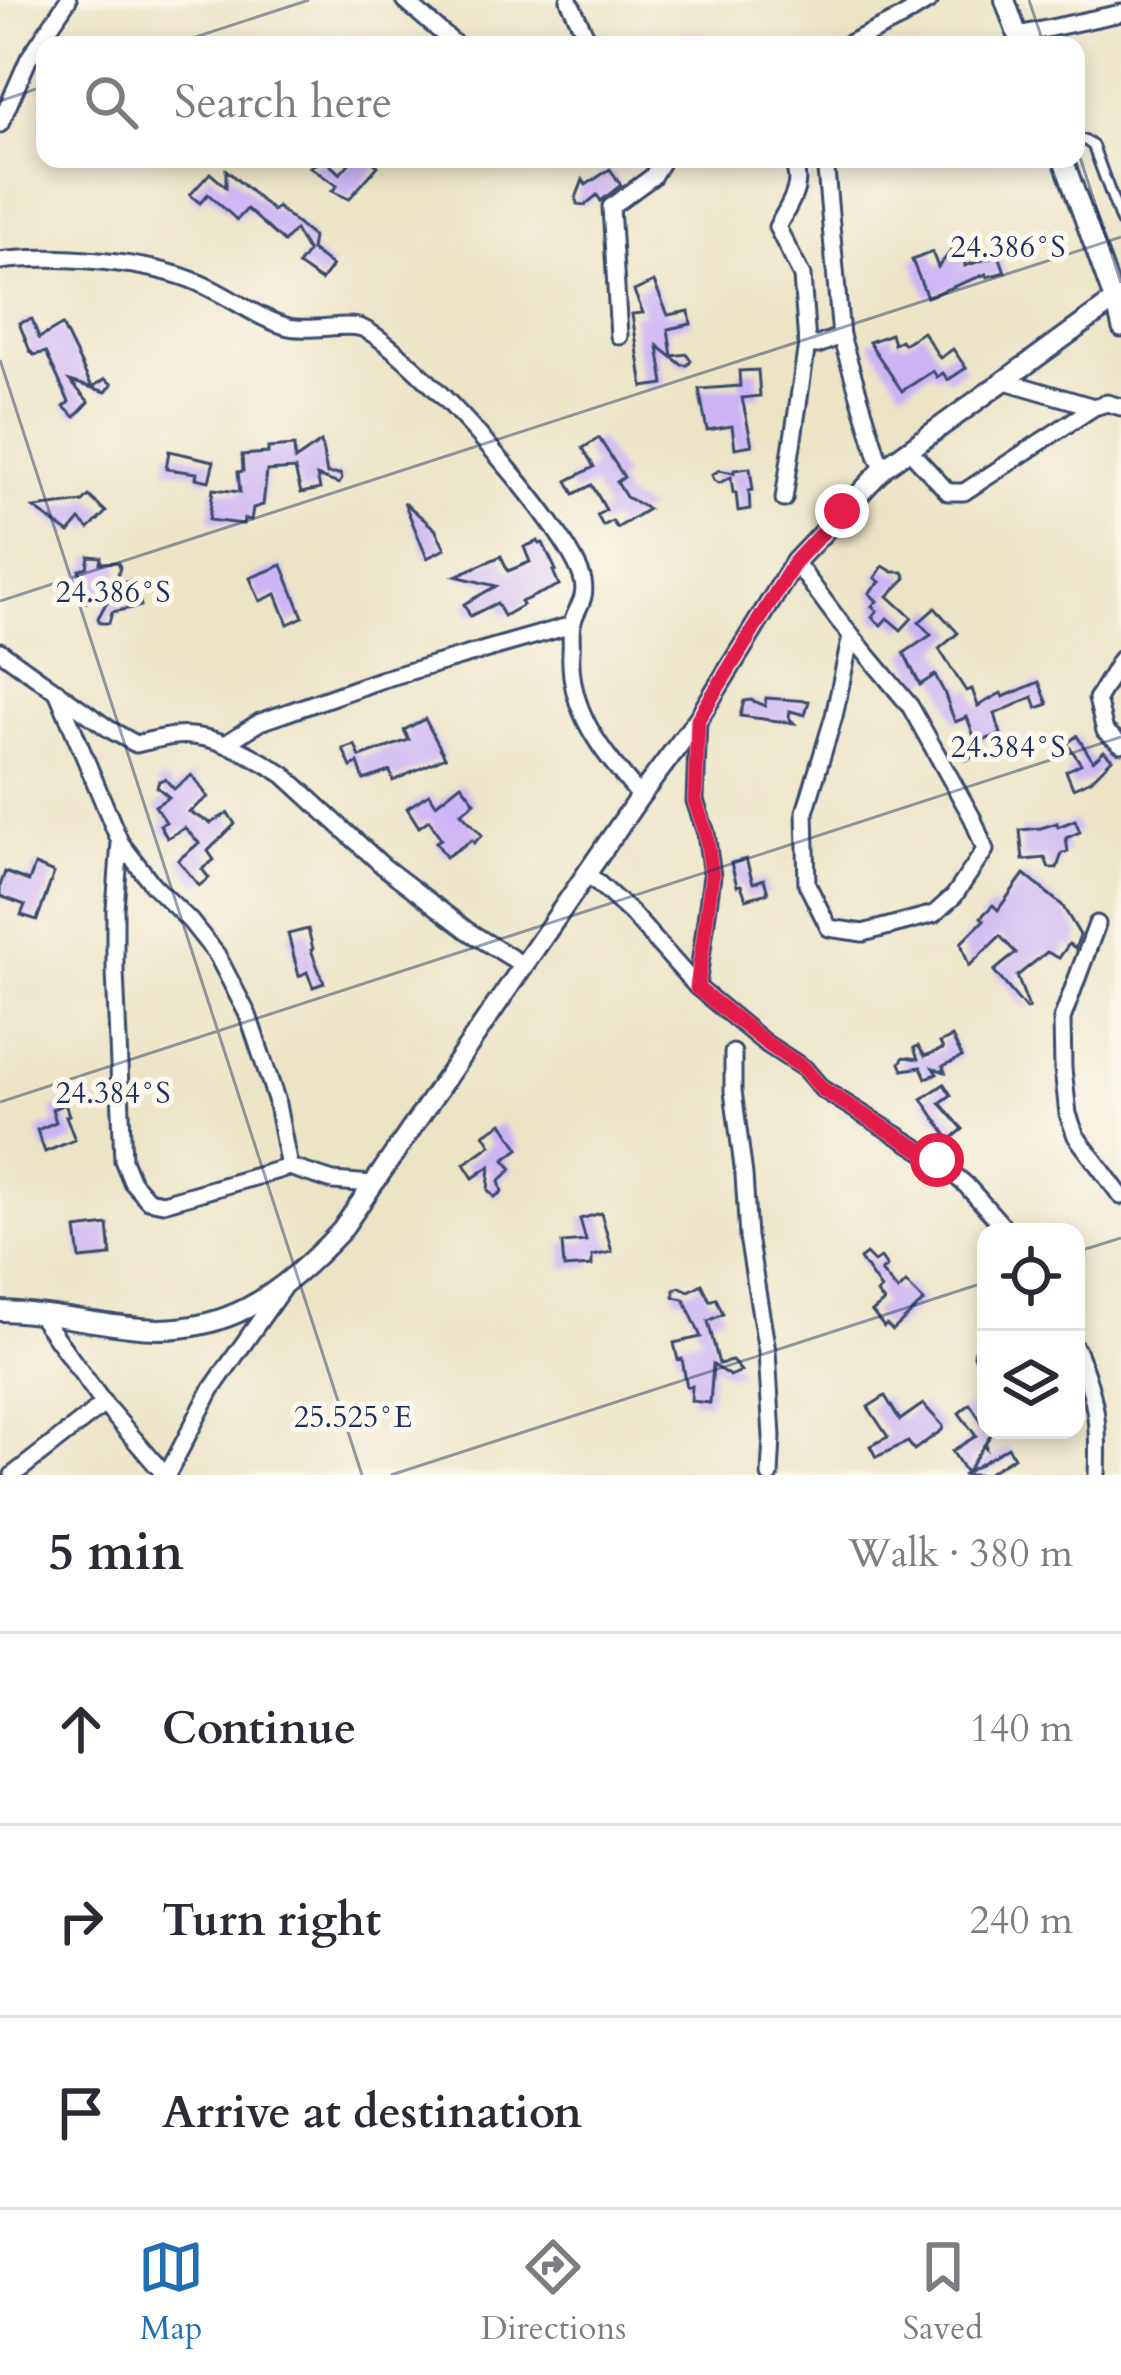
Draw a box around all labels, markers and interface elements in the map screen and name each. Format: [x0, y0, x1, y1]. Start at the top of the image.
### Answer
search box [36, 36, 1085, 168]
icon: search [78, 69, 144, 135]
text: Search here [174, 72, 392, 133]
text: 24.386°S [951, 227, 1065, 268]
route end [815, 484, 869, 538]
text: 24.386°S [56, 572, 170, 613]
text: 24.384°S [951, 727, 1065, 768]
text: 24.384°S [56, 1073, 170, 1114]
route start [910, 1133, 964, 1187]
map controls [977, 1223, 1085, 1439]
button: locate [977, 1223, 1085, 1331]
button: layers [977, 1331, 1085, 1439]
text: 25.525°E [294, 1397, 412, 1438]
text: 5 min [48, 1518, 184, 1588]
text: Walk · 380 m [848, 1527, 1073, 1580]
icon: ahead [48, 1696, 114, 1762]
text: Continue [162, 1698, 356, 1759]
text: 140 m [970, 1702, 1073, 1755]
icon: right [48, 1888, 114, 1954]
text: Turn right [162, 1890, 381, 1951]
text: 240 m [970, 1894, 1073, 1947]
icon: arrive [48, 2080, 114, 2146]
text: Arrive at destination [162, 2082, 582, 2143]
tab: Map [138, 2234, 204, 2351]
tab: Directions [481, 2234, 626, 2351]
tab: Saved [903, 2234, 983, 2351]

